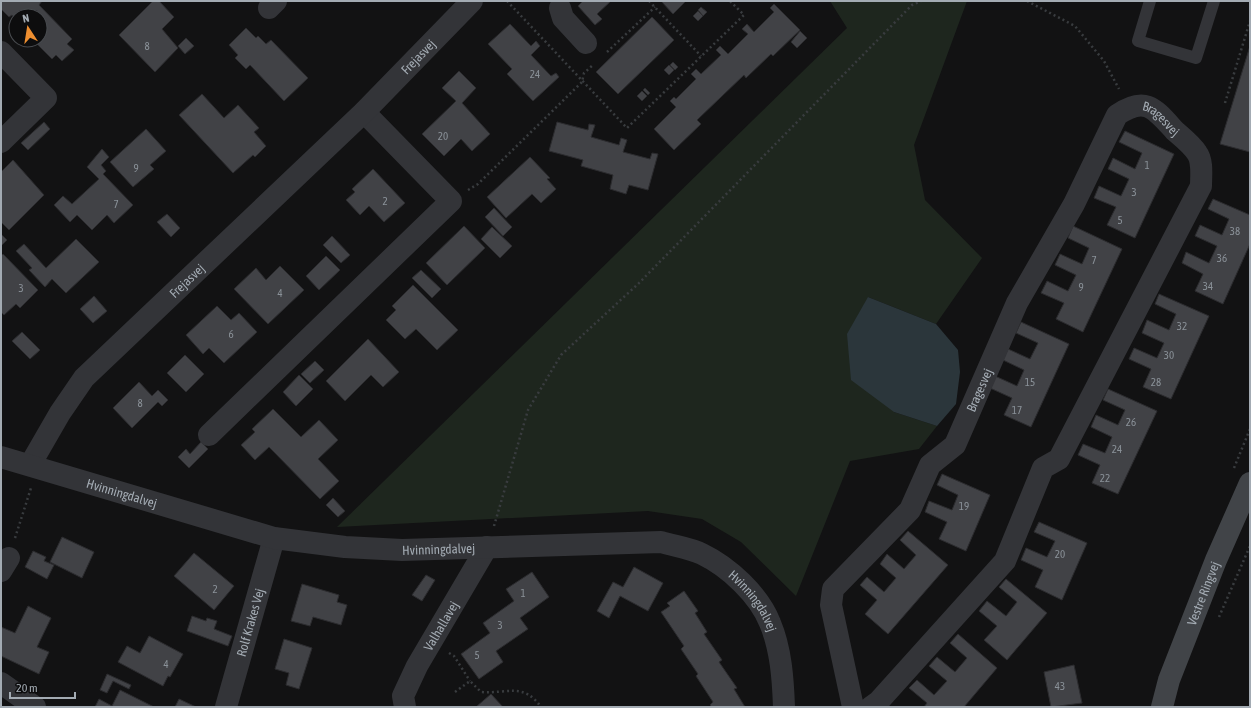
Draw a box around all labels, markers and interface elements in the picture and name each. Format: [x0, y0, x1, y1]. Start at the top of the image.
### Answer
north arrow [8, 8, 48, 48]
text: N [21, 12, 30, 25]
street label: Frejasvej [398, 36, 438, 77]
house number: 8 [144, 40, 150, 52]
house number: 24 [530, 68, 540, 80]
street label: Bragesvej [1141, 98, 1183, 139]
house number: 20 [438, 130, 448, 142]
house number: 1 [1144, 159, 1150, 171]
house number: 9 [133, 162, 139, 174]
house number: 3 [1131, 186, 1137, 198]
house number: 2 [382, 195, 388, 207]
house number: 7 [113, 198, 119, 210]
house number: 5 [1117, 214, 1123, 226]
house number: 38 [1230, 225, 1240, 237]
house number: 36 [1217, 252, 1227, 264]
house number: 7 [1091, 254, 1097, 266]
street label: Frejasvej [166, 260, 207, 301]
house number: 34 [1203, 280, 1213, 292]
house number: 9 [1078, 281, 1084, 293]
house number: 3 [18, 282, 24, 294]
house number: 4 [277, 287, 283, 299]
house number: 32 [1177, 320, 1187, 332]
house number: 6 [228, 328, 234, 340]
house number: 30 [1164, 349, 1174, 361]
street label: Bragesvej [963, 366, 995, 414]
house number: 15 [1025, 376, 1035, 388]
house number: 28 [1151, 376, 1161, 388]
house number: 8 [137, 397, 143, 409]
house number: 17 [1012, 404, 1022, 416]
house number: 26 [1126, 416, 1136, 428]
house number: 24 [1112, 443, 1122, 455]
house number: 22 [1100, 472, 1110, 484]
street label: Hvinningdalvej [85, 475, 159, 510]
house number: 19 [959, 500, 969, 512]
street label: Hvinningdalvej [402, 540, 475, 557]
house number: 20 [1055, 548, 1065, 560]
street label: Vestre Ringvej [1184, 559, 1222, 627]
street label: Hvinningdalvej [726, 567, 780, 633]
house number: 2 [212, 583, 218, 595]
street label: Rolf Krakes Vej [233, 587, 267, 658]
house number: 1 [520, 587, 526, 599]
street label: Valhallavej [420, 598, 461, 653]
house number: 3 [497, 619, 503, 631]
house number: 5 [474, 649, 480, 661]
house number: 4 [163, 658, 169, 670]
scale bar [10, 674, 75, 700]
house number: 43 [1055, 680, 1065, 692]
text: 20 m [16, 681, 38, 695]

